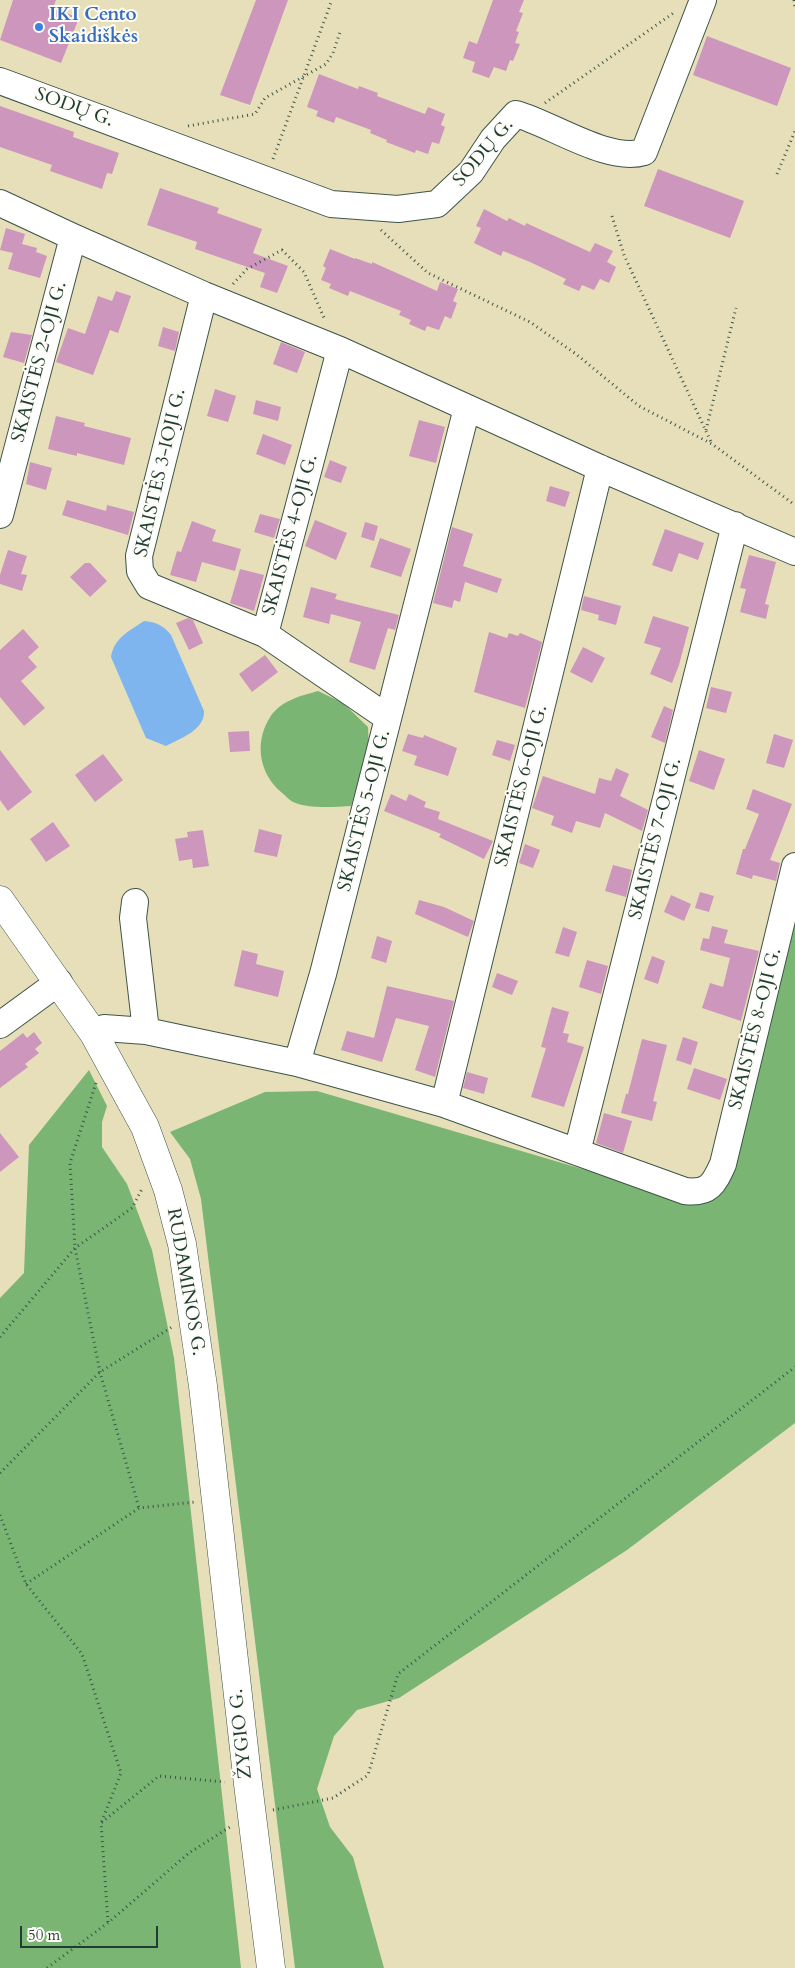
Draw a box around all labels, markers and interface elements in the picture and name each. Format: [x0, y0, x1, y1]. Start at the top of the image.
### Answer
place label: IKI Cento Skaidiškės [49, 5, 138, 49]
marker: IKI Cento Skaidiškės [33, 21, 45, 33]
street label: SODŲ G. [32, 83, 116, 133]
street label: SODŲ G. [449, 114, 519, 192]
street label: SKAISTĖS 2-OJI G. [8, 279, 72, 445]
street label: SKAISTĖS 3-IOJI G. [130, 386, 192, 560]
street label: SKAISTĖS 4-OJI G. [259, 452, 323, 618]
street label: SKAISTĖS 6-OJI G. [491, 703, 553, 869]
street label: SKAISTĖS 5-OJI G. [334, 728, 396, 894]
street label: SKAISTĖS 7-OJI G. [625, 756, 687, 922]
street label: SKAISTĖS 8-OJI G. [725, 946, 787, 1112]
street label: RUDAMINOS G. [161, 1207, 209, 1357]
street label: ŽYGIO G. [226, 1688, 258, 1780]
scale bar [22, 1916, 160, 1948]
text: 50 m [28, 1925, 60, 1945]

